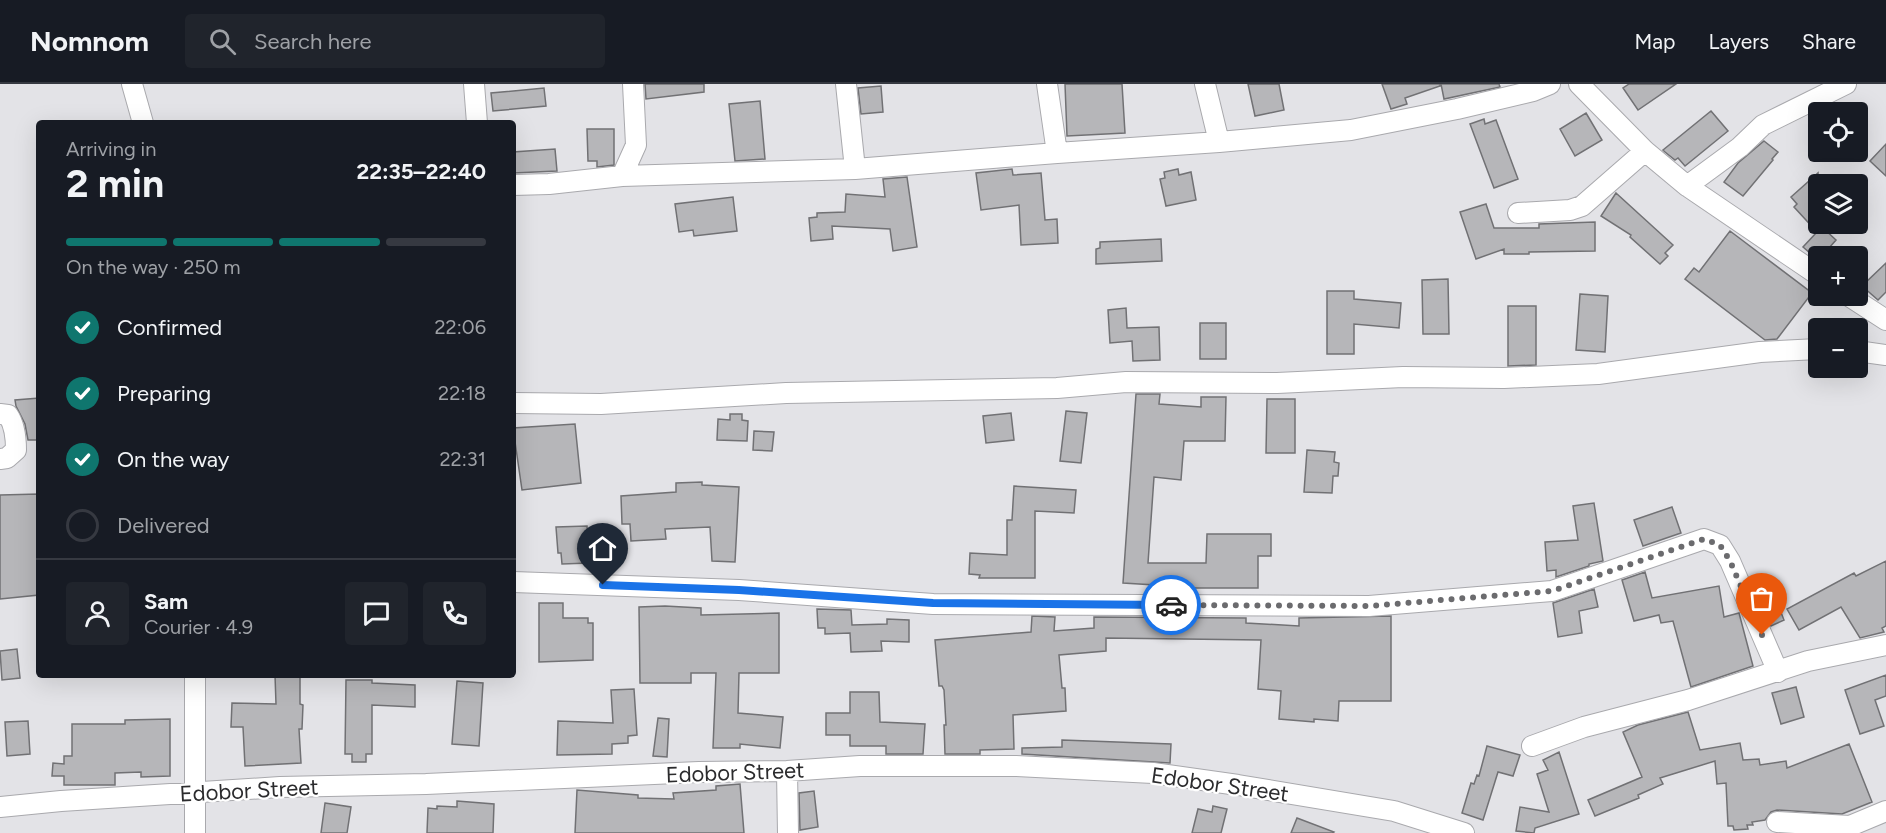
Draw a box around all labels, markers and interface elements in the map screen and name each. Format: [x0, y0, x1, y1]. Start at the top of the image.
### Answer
search box [185, 14, 605, 68]
text: Nomnom [30, 24, 149, 58]
icon: search [206, 25, 239, 58]
text: Search here [254, 28, 371, 55]
text: Map [1635, 29, 1675, 54]
text: Layers [1708, 29, 1769, 54]
text: Share [1802, 29, 1856, 54]
map controls [1808, 102, 1868, 378]
button: locate [1808, 102, 1868, 162]
text: Arriving in [66, 137, 156, 161]
text: 22:35–22:40 [357, 158, 486, 185]
text: 2 min [66, 160, 164, 207]
button: layers [1808, 174, 1868, 234]
button: + [1808, 246, 1868, 306]
text: On the way · 250 m [66, 255, 241, 279]
icon: check [66, 311, 99, 344]
text: Confirmed [117, 314, 222, 341]
text: 22:06 [434, 315, 486, 339]
button: − [1808, 318, 1868, 378]
icon: check [66, 377, 99, 410]
text: Preparing [117, 380, 211, 407]
text: 22:18 [438, 381, 486, 405]
icon: check [66, 443, 99, 476]
text: On the way [117, 446, 229, 473]
text: 22:31 [439, 447, 486, 471]
text: Delivered [117, 512, 210, 539]
pin [577, 523, 628, 585]
icon: home [586, 532, 619, 565]
pin [1736, 573, 1787, 635]
courier [1141, 575, 1201, 635]
button: person [66, 582, 129, 645]
button: chat [345, 582, 408, 645]
button: phone [423, 582, 486, 645]
icon: bag [1745, 582, 1778, 615]
text: Sam [144, 588, 188, 615]
icon: car [1155, 589, 1188, 622]
text: Courier · 4.9 [144, 615, 253, 639]
street label: Edobor Street [665, 757, 805, 788]
street label: Edobor Street [1149, 761, 1291, 808]
street label: Edobor Street [179, 773, 319, 808]

